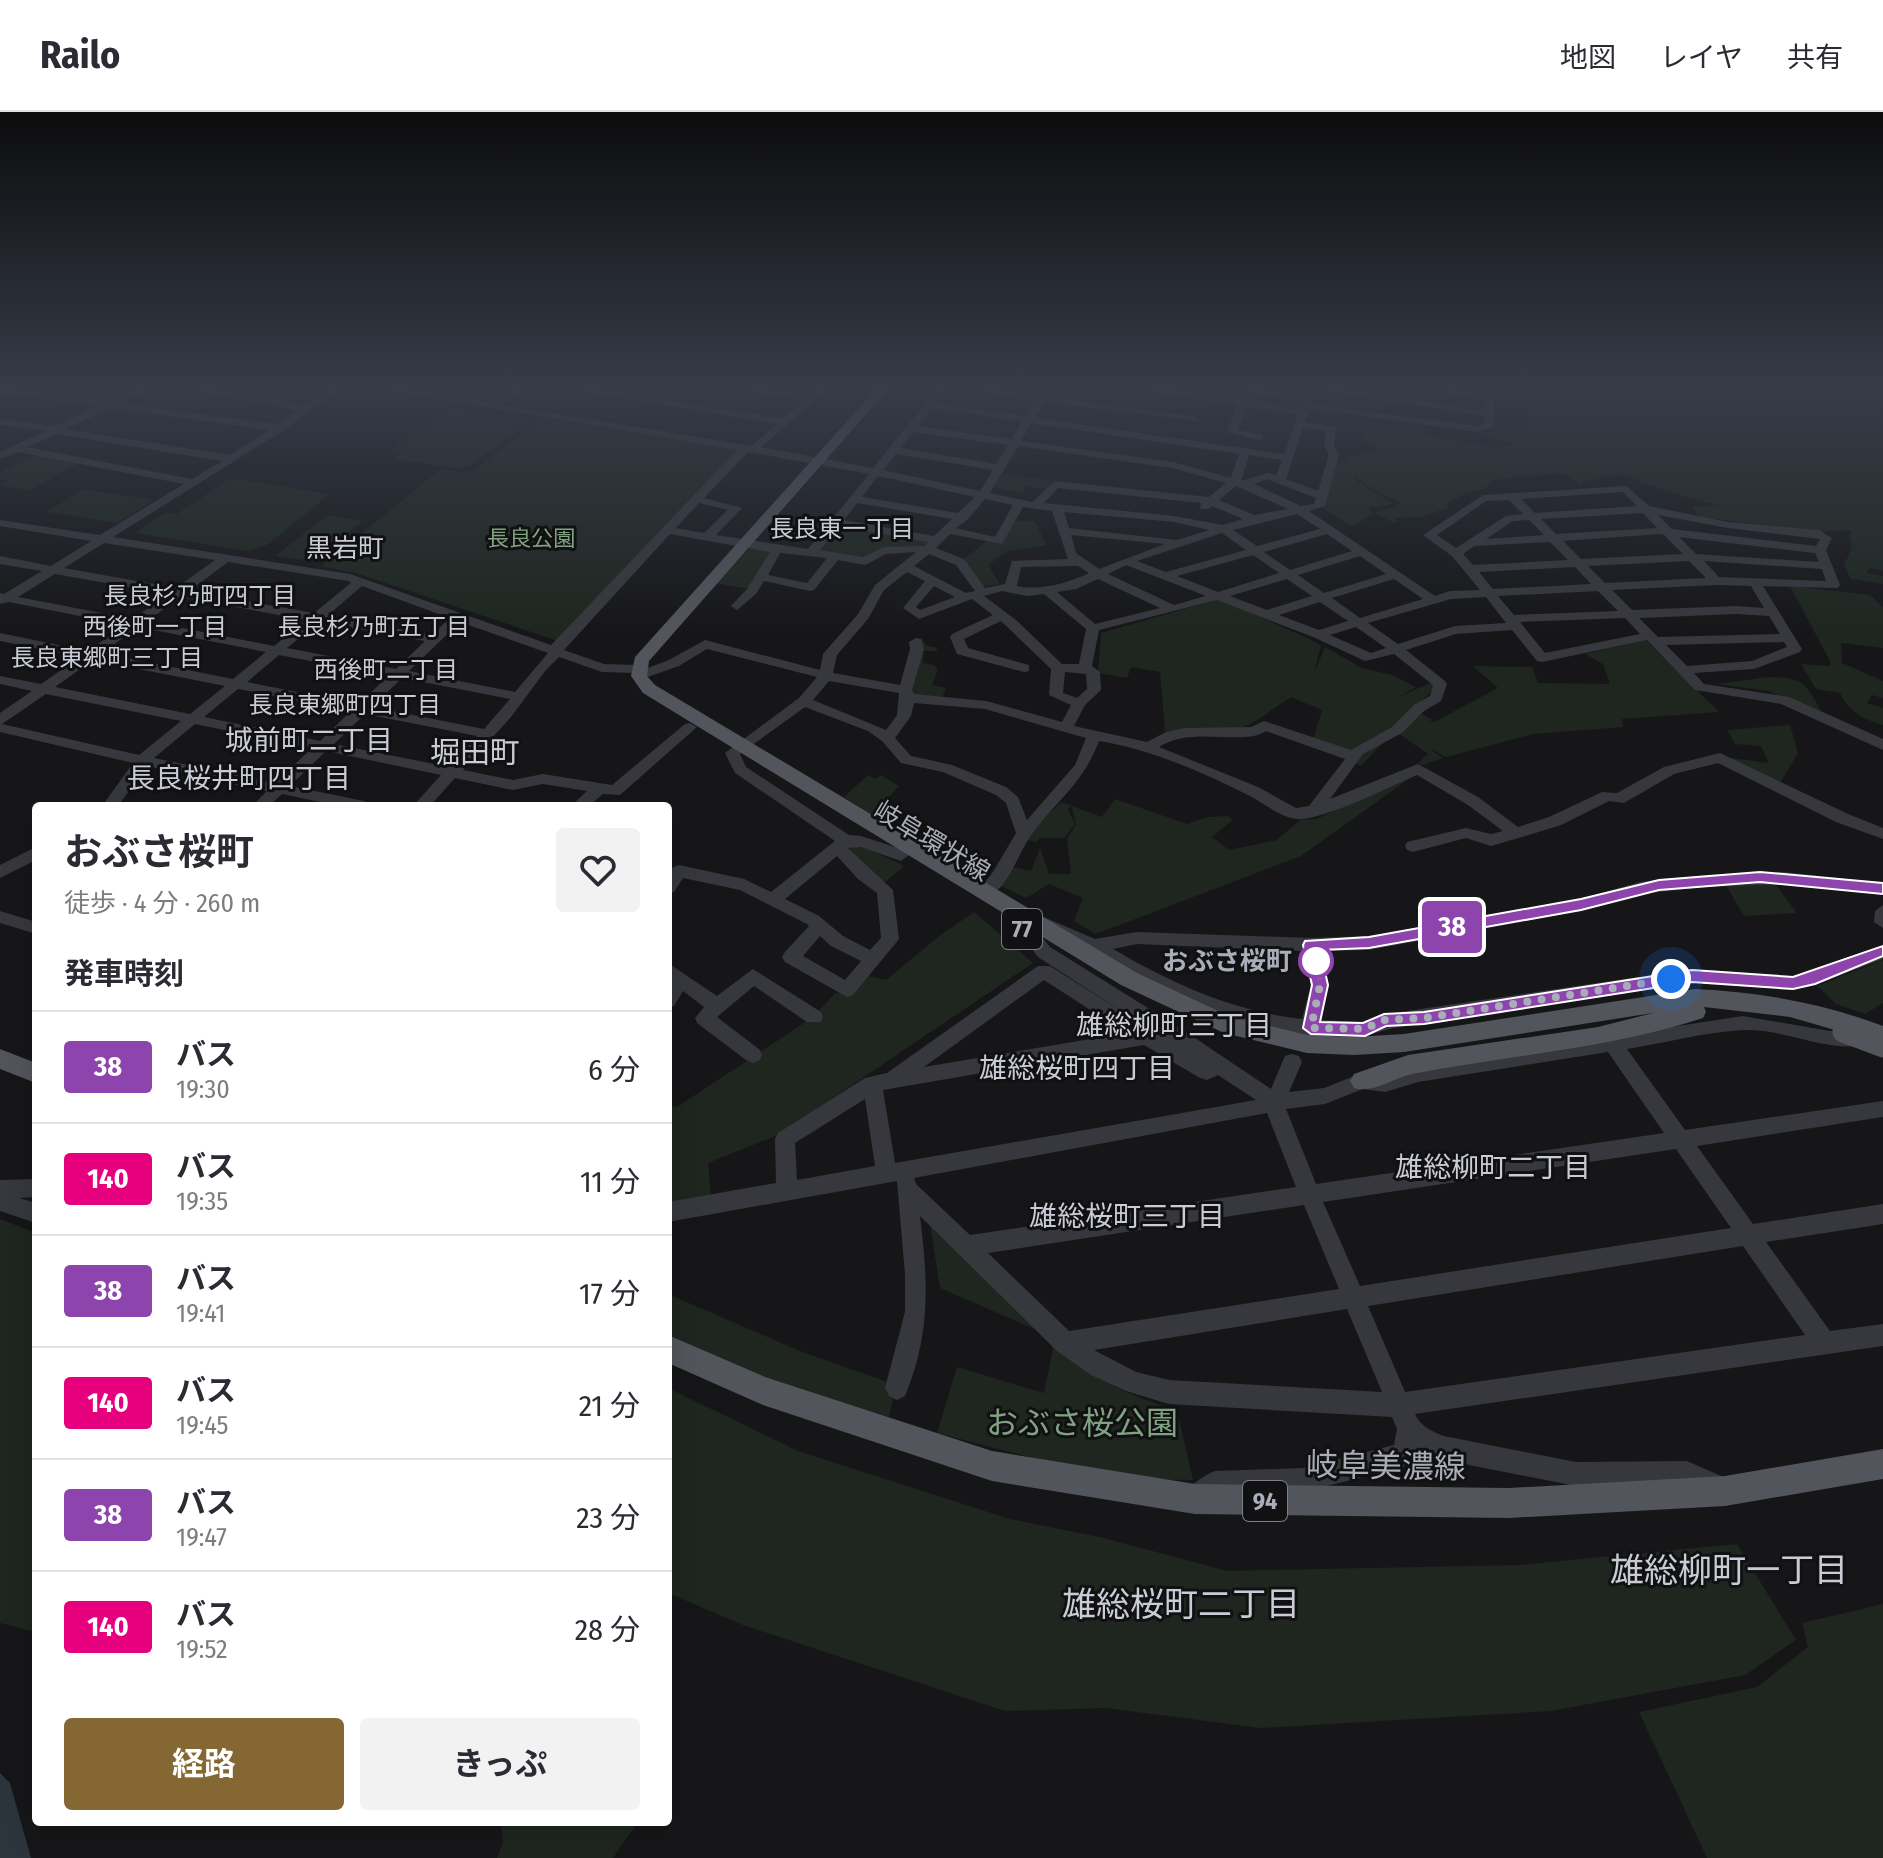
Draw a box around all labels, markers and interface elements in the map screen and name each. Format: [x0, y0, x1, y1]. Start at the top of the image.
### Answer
text: Railo [40, 32, 120, 78]
text: 地図 [1560, 41, 1616, 74]
text: レイヤ [1660, 41, 1743, 74]
text: 共有 [1787, 41, 1843, 74]
district label: 長良東一丁目 [770, 515, 914, 543]
park label: 長良公園 [487, 525, 575, 552]
district label: 黒岩町 [306, 533, 384, 564]
district label: 長良杉乃町四丁目 [104, 582, 296, 610]
district label: 西後町一丁目 [83, 613, 227, 641]
district label: 長良杉乃町五丁目 [278, 613, 470, 641]
district label: 長良東郷町三丁目 [11, 644, 203, 672]
district label: 西後町二丁目 [314, 656, 458, 684]
district label: 長良東郷町四丁目 [249, 691, 441, 719]
district label: 城前町二丁目 [225, 724, 393, 757]
district label: 堀田町 [430, 735, 520, 771]
district label: 長良桜井町四丁目 [127, 762, 351, 795]
street label: 岐阜環状線 [868, 795, 995, 888]
button: heart [556, 828, 640, 912]
text: おぶさ桜町 [64, 829, 254, 875]
text: 徒歩 · 4 分 · 260 m [64, 888, 260, 919]
line badge: 38 [1416, 901, 1488, 953]
road number: 77 [1002, 909, 1042, 949]
text: 38 [1438, 910, 1466, 943]
marker: おぶさ桜町 [1299, 944, 1333, 978]
place label: おぶさ桜町 [1162, 946, 1292, 977]
text: 発車時刻 [64, 956, 184, 992]
your location [1651, 959, 1691, 999]
district label: 雄総柳町三丁目 [1076, 1009, 1272, 1042]
text: バス [176, 1037, 236, 1073]
text: 38 [94, 1050, 122, 1083]
text: 6 分 [588, 1052, 640, 1088]
district label: 雄総桜町四丁目 [979, 1052, 1175, 1085]
text: 19:30 [176, 1074, 230, 1105]
text: バス [176, 1149, 236, 1185]
district label: 雄総柳町二丁目 [1395, 1151, 1591, 1184]
text: 140 [87, 1162, 129, 1195]
text: 11 分 [580, 1164, 640, 1200]
text: 19:35 [176, 1186, 228, 1217]
district label: 雄総桜町三丁目 [1029, 1200, 1225, 1233]
text: バス [176, 1261, 236, 1297]
text: 38 [94, 1274, 122, 1307]
text: 17 分 [579, 1276, 640, 1312]
text: 19:41 [176, 1298, 225, 1329]
text: バス [176, 1373, 236, 1409]
text: 140 [87, 1386, 129, 1419]
text: 21 分 [579, 1388, 640, 1424]
park label: おぶさ桜公園 [986, 1404, 1178, 1442]
text: 19:45 [176, 1410, 228, 1441]
street label: 岐阜美濃線 [1306, 1446, 1466, 1486]
road number: 94 [1243, 1481, 1287, 1521]
text: バス [176, 1485, 236, 1521]
text: 38 [94, 1498, 122, 1531]
text: 23 分 [576, 1500, 640, 1536]
text: 19:47 [176, 1522, 227, 1553]
district label: 雄総柳町一丁目 [1610, 1550, 1848, 1591]
district label: 雄総桜町二丁目 [1062, 1584, 1300, 1625]
text: バス [176, 1597, 236, 1633]
text: 140 [87, 1610, 129, 1643]
text: 28 分 [575, 1612, 640, 1648]
text: 19:52 [176, 1634, 228, 1665]
button: 経路 [64, 1718, 344, 1810]
button: きっぷ [360, 1718, 640, 1810]

